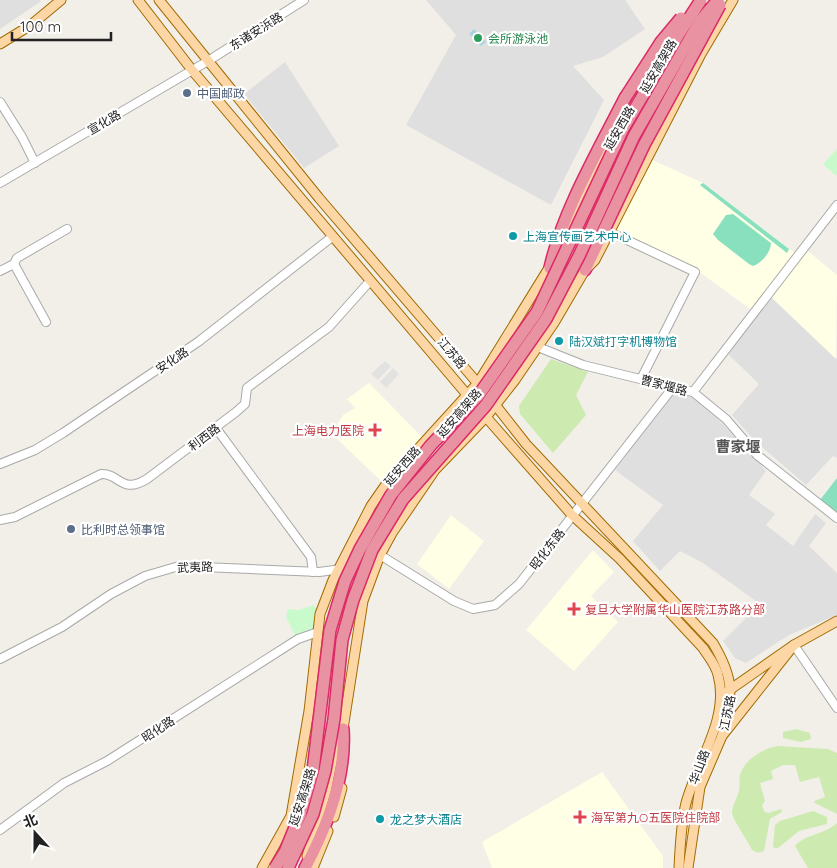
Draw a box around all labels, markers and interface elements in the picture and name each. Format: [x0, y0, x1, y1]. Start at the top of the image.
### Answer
street label: 东诸安浜路 [227, 9, 285, 53]
scale bar [12, 10, 111, 42]
text: 100 m [20, 17, 61, 36]
place label: 会所游泳池 [488, 31, 548, 46]
marker: 会所游泳池 [472, 32, 484, 44]
street label: 延安高架路 [637, 36, 679, 96]
place label: 中国邮政 [197, 86, 245, 101]
marker: 中国邮政 [181, 87, 193, 99]
street label: 延安西路 [601, 103, 637, 153]
street label: 宣化路 [85, 107, 123, 137]
place label: 上海宣传画艺术中心 [523, 229, 631, 244]
marker: 上海宣传画艺术中心 [507, 230, 519, 242]
street label: 江苏路 [435, 334, 469, 372]
place label: 陆汉斌打字机博物馆 [569, 334, 677, 349]
marker: 陆汉斌打字机博物馆 [553, 335, 565, 347]
street label: 安化路 [153, 344, 191, 376]
street label: 曹家堰路 [639, 372, 689, 398]
street label: 延安高架路 [434, 385, 484, 441]
street label: 利西路 [185, 420, 223, 454]
place label: 上海电力医院 [292, 423, 364, 438]
marker: 上海电力医院 [368, 423, 382, 437]
district label: 曹家堰 [715, 437, 761, 456]
street label: 延安西路 [381, 443, 423, 489]
place label: 比利时总领事馆 [81, 522, 165, 537]
marker: 比利时总领事馆 [65, 523, 77, 535]
street label: 昭化东路 [526, 525, 568, 573]
street label: 武夷路 [177, 559, 213, 575]
marker: 复旦大学附属华山医院江苏路分部 [567, 602, 581, 616]
place label: 复旦大学附属华山医院江苏路分部 [585, 602, 765, 617]
street label: 江苏路 [716, 694, 738, 732]
street label: 昭化路 [139, 713, 177, 745]
street label: 华山路 [686, 748, 712, 786]
street label: 延安高架路 [286, 766, 318, 828]
north arrow [10, 808, 60, 858]
text: 北 [21, 810, 40, 832]
marker: 海军第九O五医院住院部 [573, 810, 587, 824]
place label: 海军第九O五医院住院部 [591, 810, 720, 825]
place label: 龙之梦大酒店 [390, 812, 462, 827]
marker: 龙之梦大酒店 [374, 813, 386, 825]

